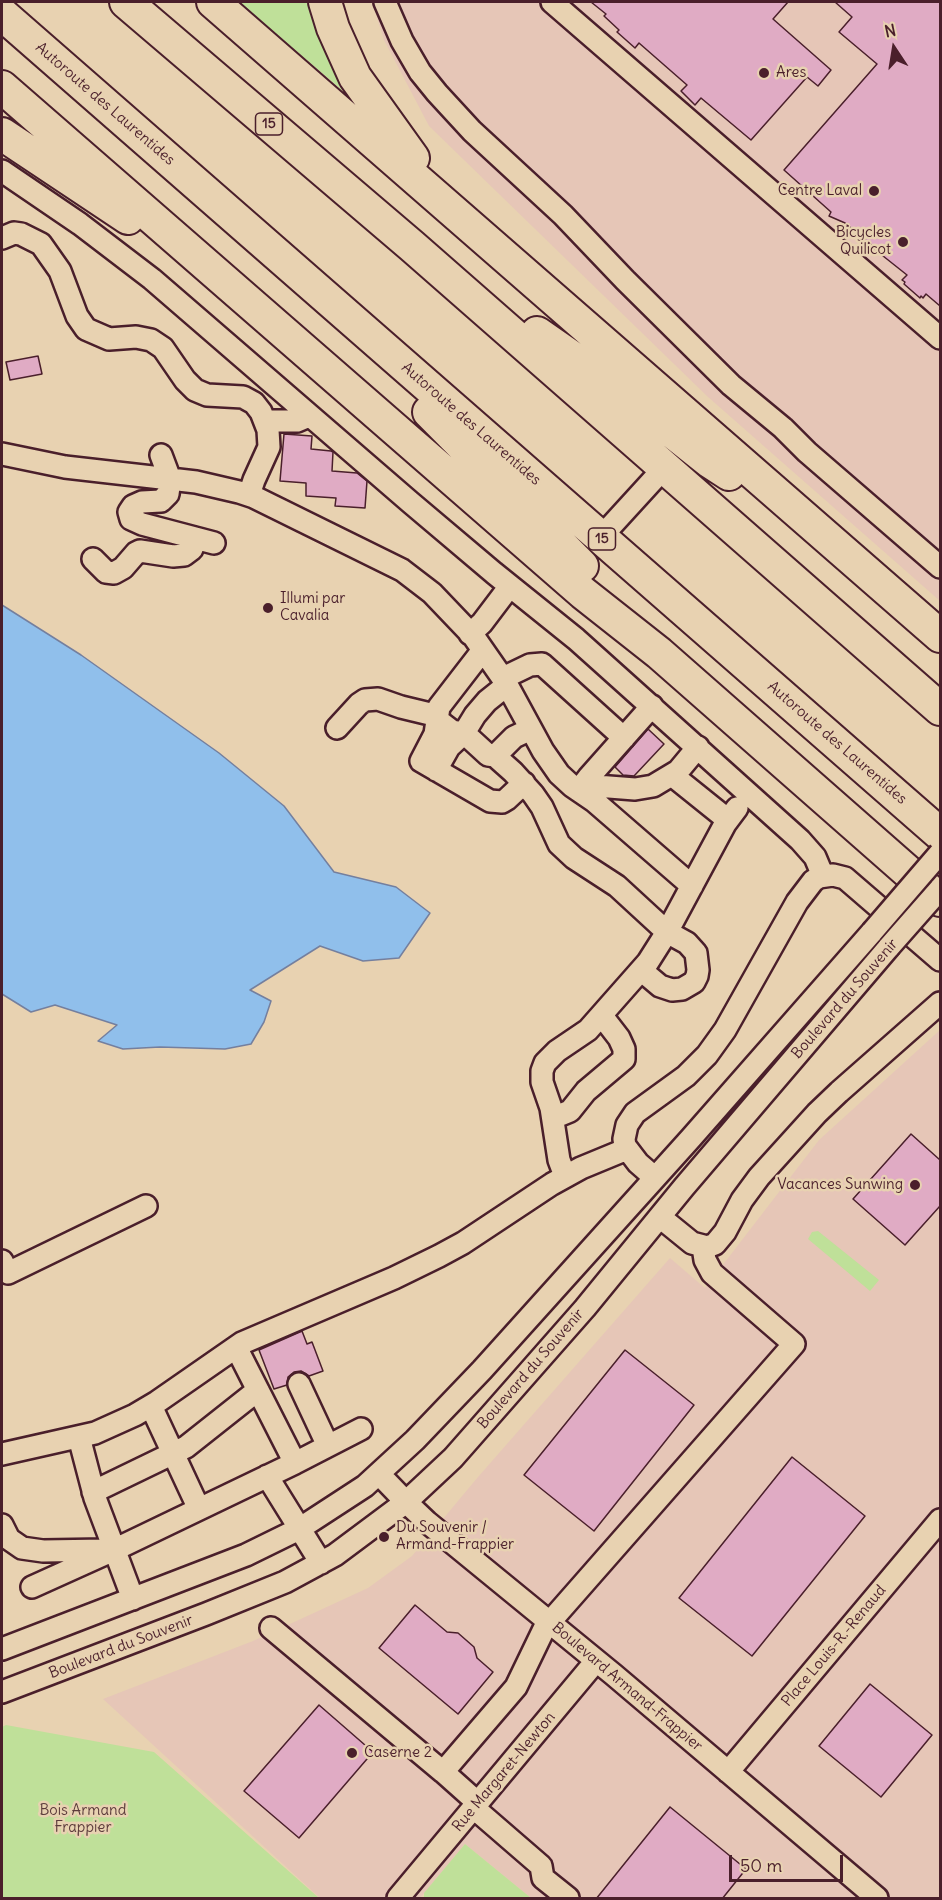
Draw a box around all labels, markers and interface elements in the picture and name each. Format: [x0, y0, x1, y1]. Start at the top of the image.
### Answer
north arrow [864, 18, 924, 78]
text: N [883, 19, 898, 41]
street label: Autoroute des Laurentides [32, 39, 178, 169]
place label: Ares [776, 64, 806, 82]
marker: Ares [757, 66, 771, 80]
road number: 15 [256, 113, 282, 135]
place label: Centre Laval [778, 182, 862, 200]
marker: Centre Laval [867, 184, 881, 198]
place label: Bicycles Quilicot [836, 224, 891, 259]
marker: Bicycles Quilicot [896, 235, 910, 249]
street label: Autoroute des Laurentides [398, 359, 544, 489]
road number: 15 [588, 528, 616, 550]
place label: Illumi par Cavalia [280, 590, 345, 625]
marker: Illumi par Cavalia [261, 601, 275, 615]
street label: Autoroute des Laurentides [764, 678, 910, 808]
street label: Boulevard du Souvenir [788, 935, 902, 1063]
place label: Vacances Sunwing [777, 1176, 903, 1194]
marker: Vacances Sunwing [908, 1178, 922, 1192]
street label: Boulevard du Souvenir [474, 1305, 588, 1433]
place label: Du Souvenir / Armand-Frappier [396, 1519, 514, 1554]
marker: Du Souvenir / Armand-Frappier [377, 1530, 391, 1544]
street label: Place Louis-R.-Renaud [778, 1582, 890, 1710]
street label: Boulevard du Souvenir [46, 1611, 196, 1683]
street label: Boulevard Armand-Frappier [548, 1619, 706, 1755]
street label: Rue Margaret-Newton [449, 1709, 559, 1835]
place label: Caserne 2 [364, 1744, 432, 1762]
marker: Caserne 2 [345, 1746, 359, 1760]
park label: Bois Armand Frappier [40, 1802, 126, 1837]
scale bar [732, 1843, 846, 1881]
text: 50 m [740, 1854, 782, 1877]

